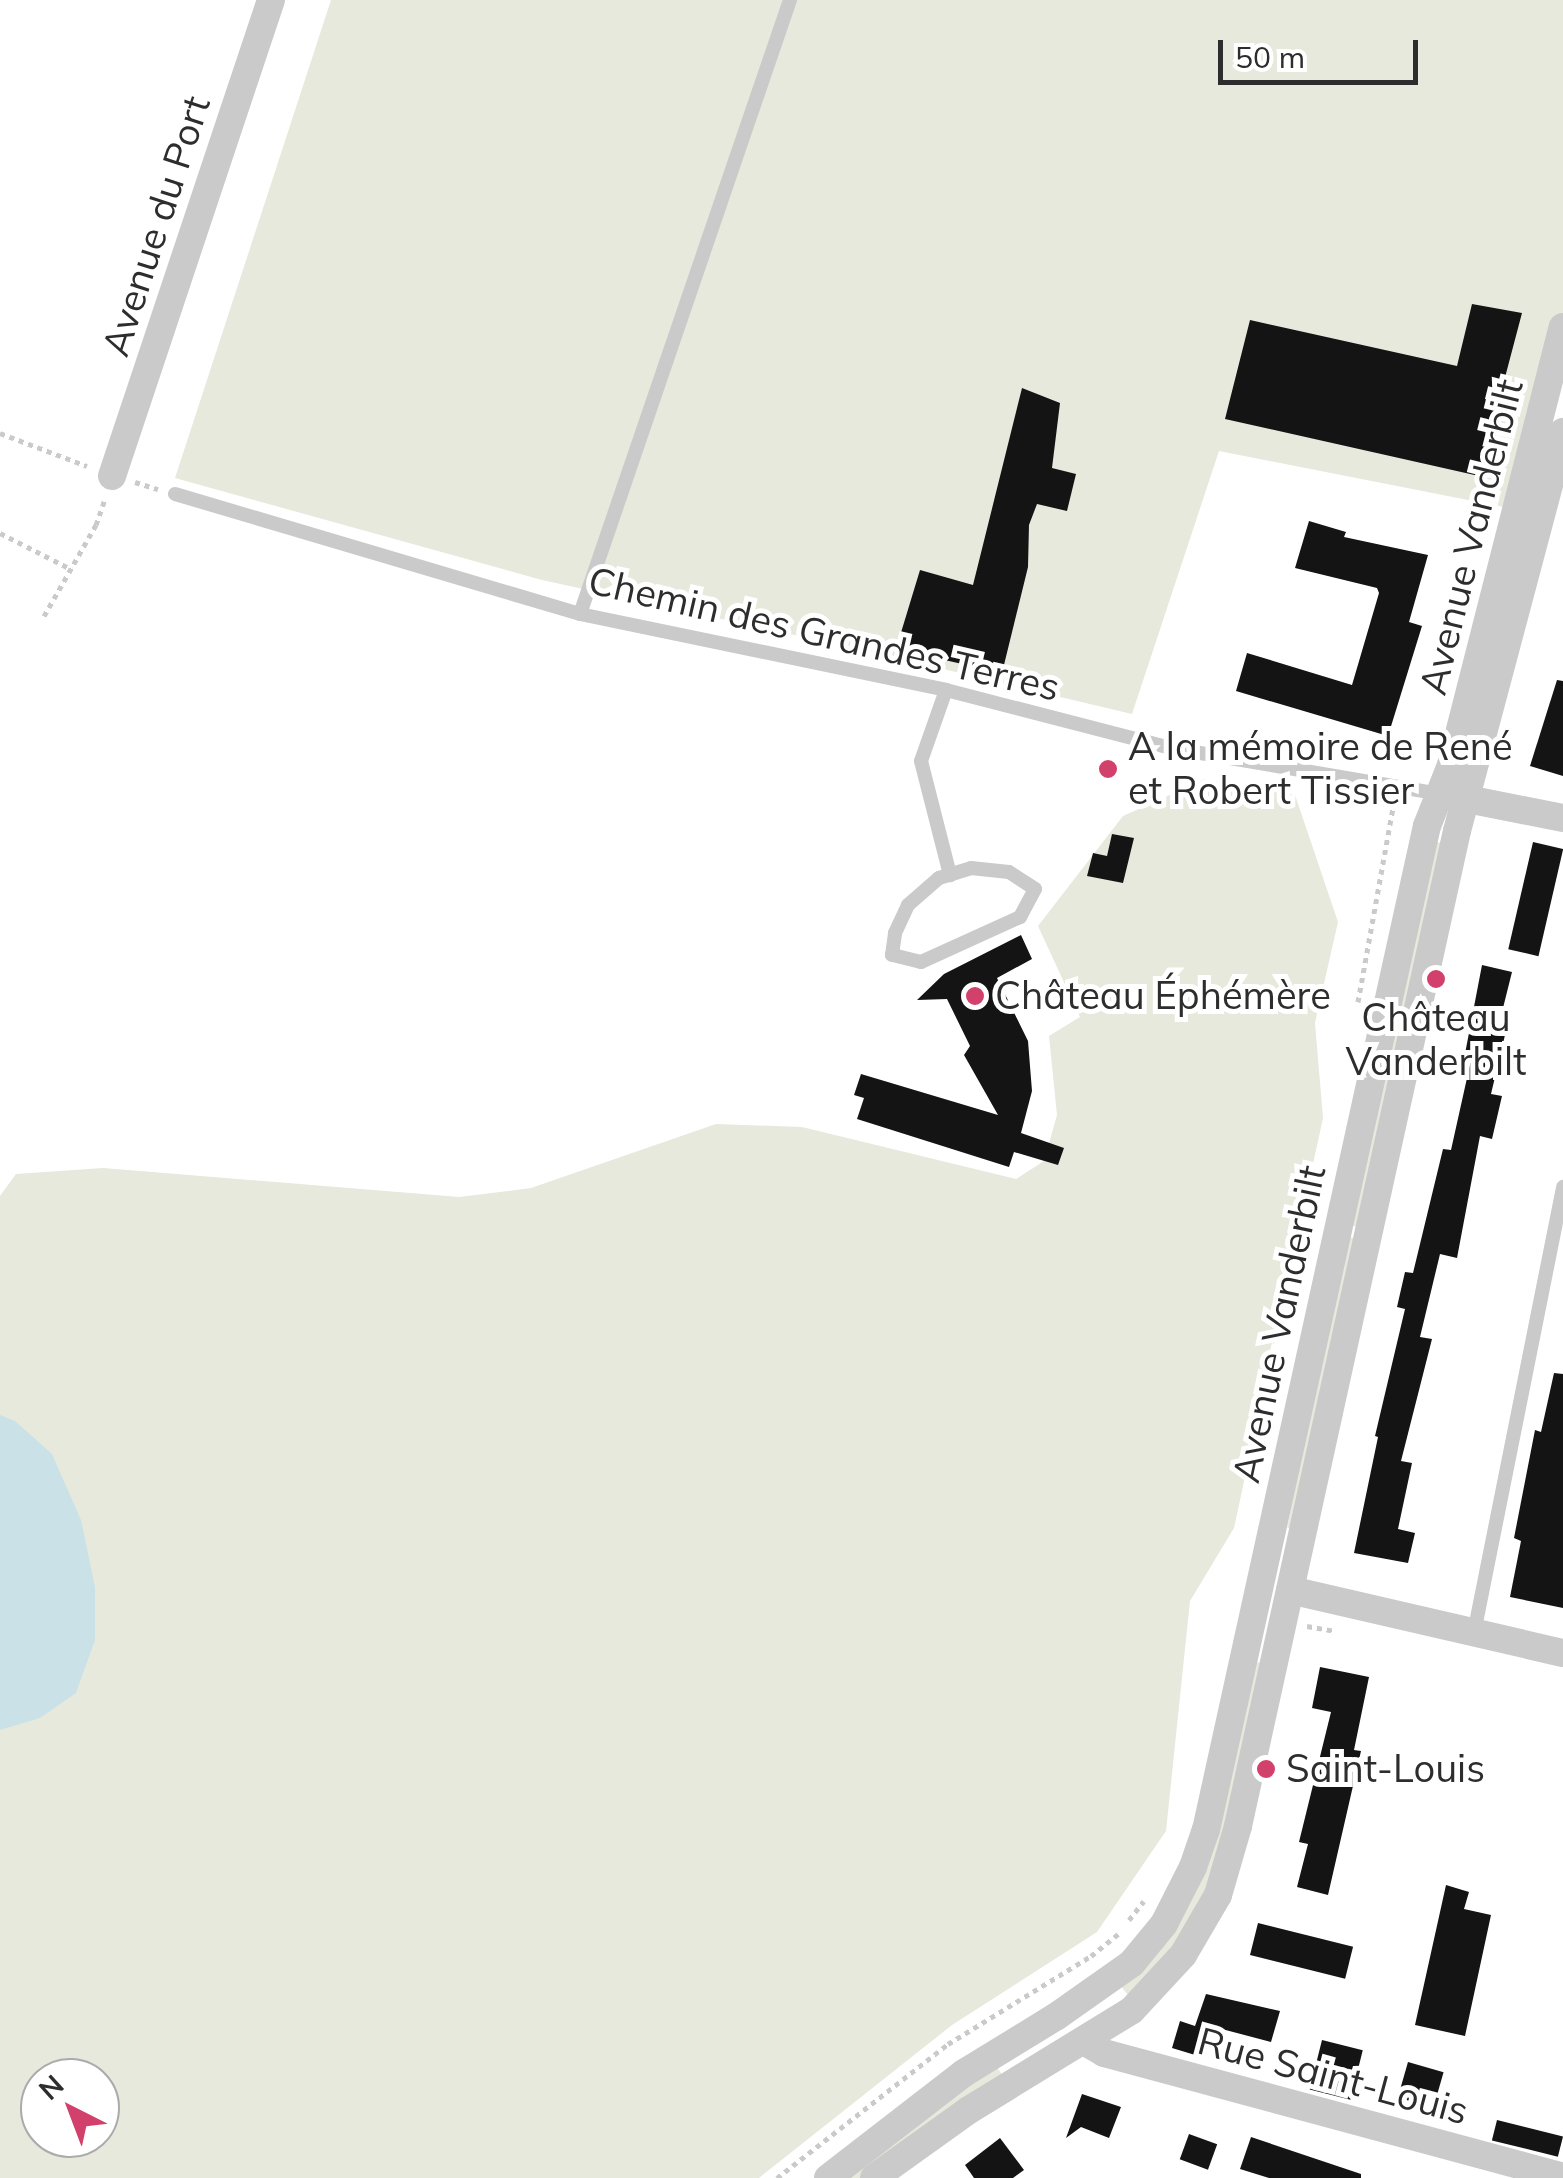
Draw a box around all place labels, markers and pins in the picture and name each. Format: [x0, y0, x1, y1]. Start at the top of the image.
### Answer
place label: A la mémoire de René et Robert Tissier [1128, 724, 1513, 814]
marker: A la mémoire de René et Robert Tissier [1097, 758, 1119, 780]
marker: Château Vanderbilt [1425, 968, 1447, 990]
place label: Château Éphémère [995, 973, 1331, 1019]
marker: Château Éphémère [964, 985, 986, 1007]
place label: Château Vanderbilt [1346, 995, 1526, 1084]
place label: Saint-Louis [1286, 1746, 1485, 1792]
marker: Saint-Louis [1255, 1758, 1277, 1780]

